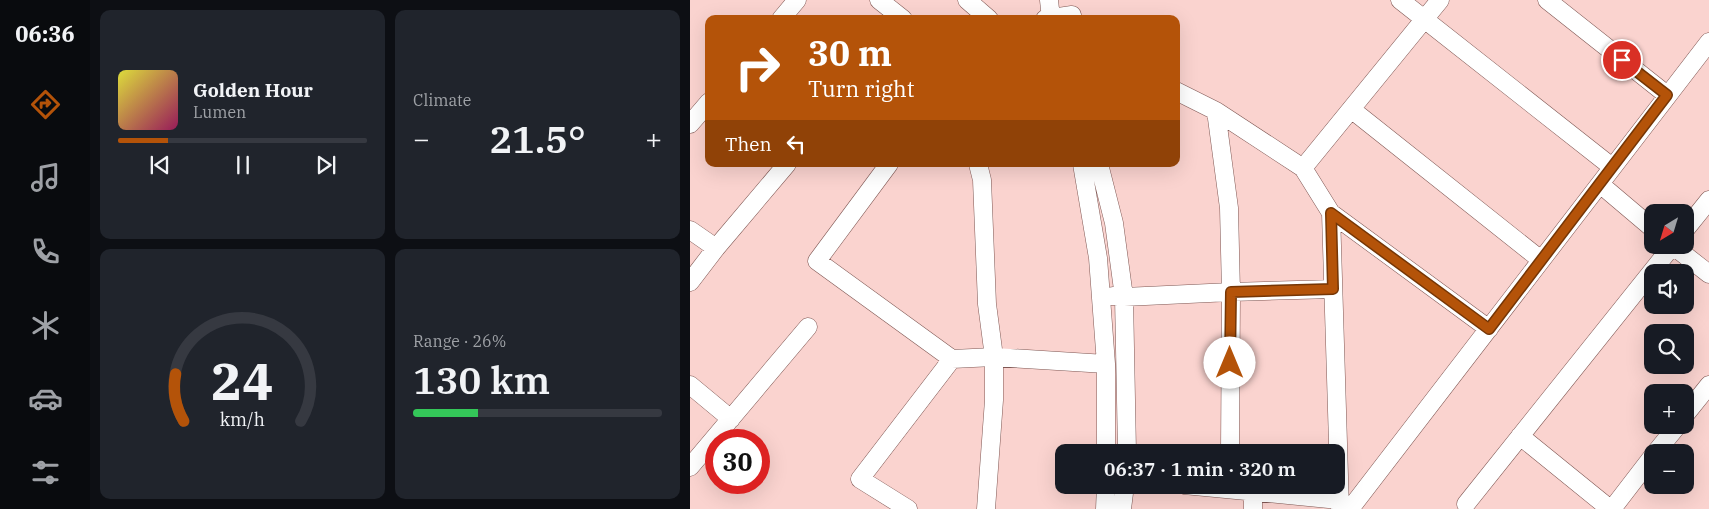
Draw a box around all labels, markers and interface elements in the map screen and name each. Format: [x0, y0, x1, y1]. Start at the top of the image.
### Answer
text: 06:36 [15, 19, 75, 48]
text: 30 m [808, 30, 892, 76]
icon: right [725, 35, 790, 100]
pin [1601, 39, 1643, 81]
icon: arrive [1608, 46, 1636, 74]
text: Turn right [808, 74, 915, 103]
text: Golden Hour [193, 78, 313, 102]
icon: directions [28, 87, 63, 122]
text: Climate [413, 90, 471, 110]
text: Lumen [193, 102, 246, 122]
text: 21.5° [489, 114, 586, 163]
text: − [413, 120, 430, 157]
text: + [645, 120, 662, 157]
icon: left [782, 130, 810, 158]
text: Then [725, 132, 772, 156]
icon: previous [146, 151, 174, 179]
icon: pause [229, 151, 257, 179]
icon: next [312, 151, 340, 179]
icon: music [28, 160, 63, 195]
north arrow [1644, 204, 1694, 254]
map controls [1644, 204, 1694, 494]
icon: phone [28, 234, 63, 269]
button: sound [1644, 264, 1694, 314]
icon: climate [28, 308, 63, 343]
button: search [1644, 324, 1694, 374]
text: Range · 26% [413, 331, 506, 351]
position arrow [1203, 336, 1255, 388]
text: 24 [211, 347, 274, 414]
text: 130 km [413, 355, 550, 404]
icon: car [28, 381, 63, 416]
button: + [1644, 384, 1694, 434]
text: km/h [220, 408, 265, 431]
speed limit sign: 30 [705, 429, 770, 494]
button: − [1644, 444, 1694, 494]
icon: filters [28, 455, 63, 490]
text: 06:37 · 1 min · 320 m [1104, 457, 1296, 481]

